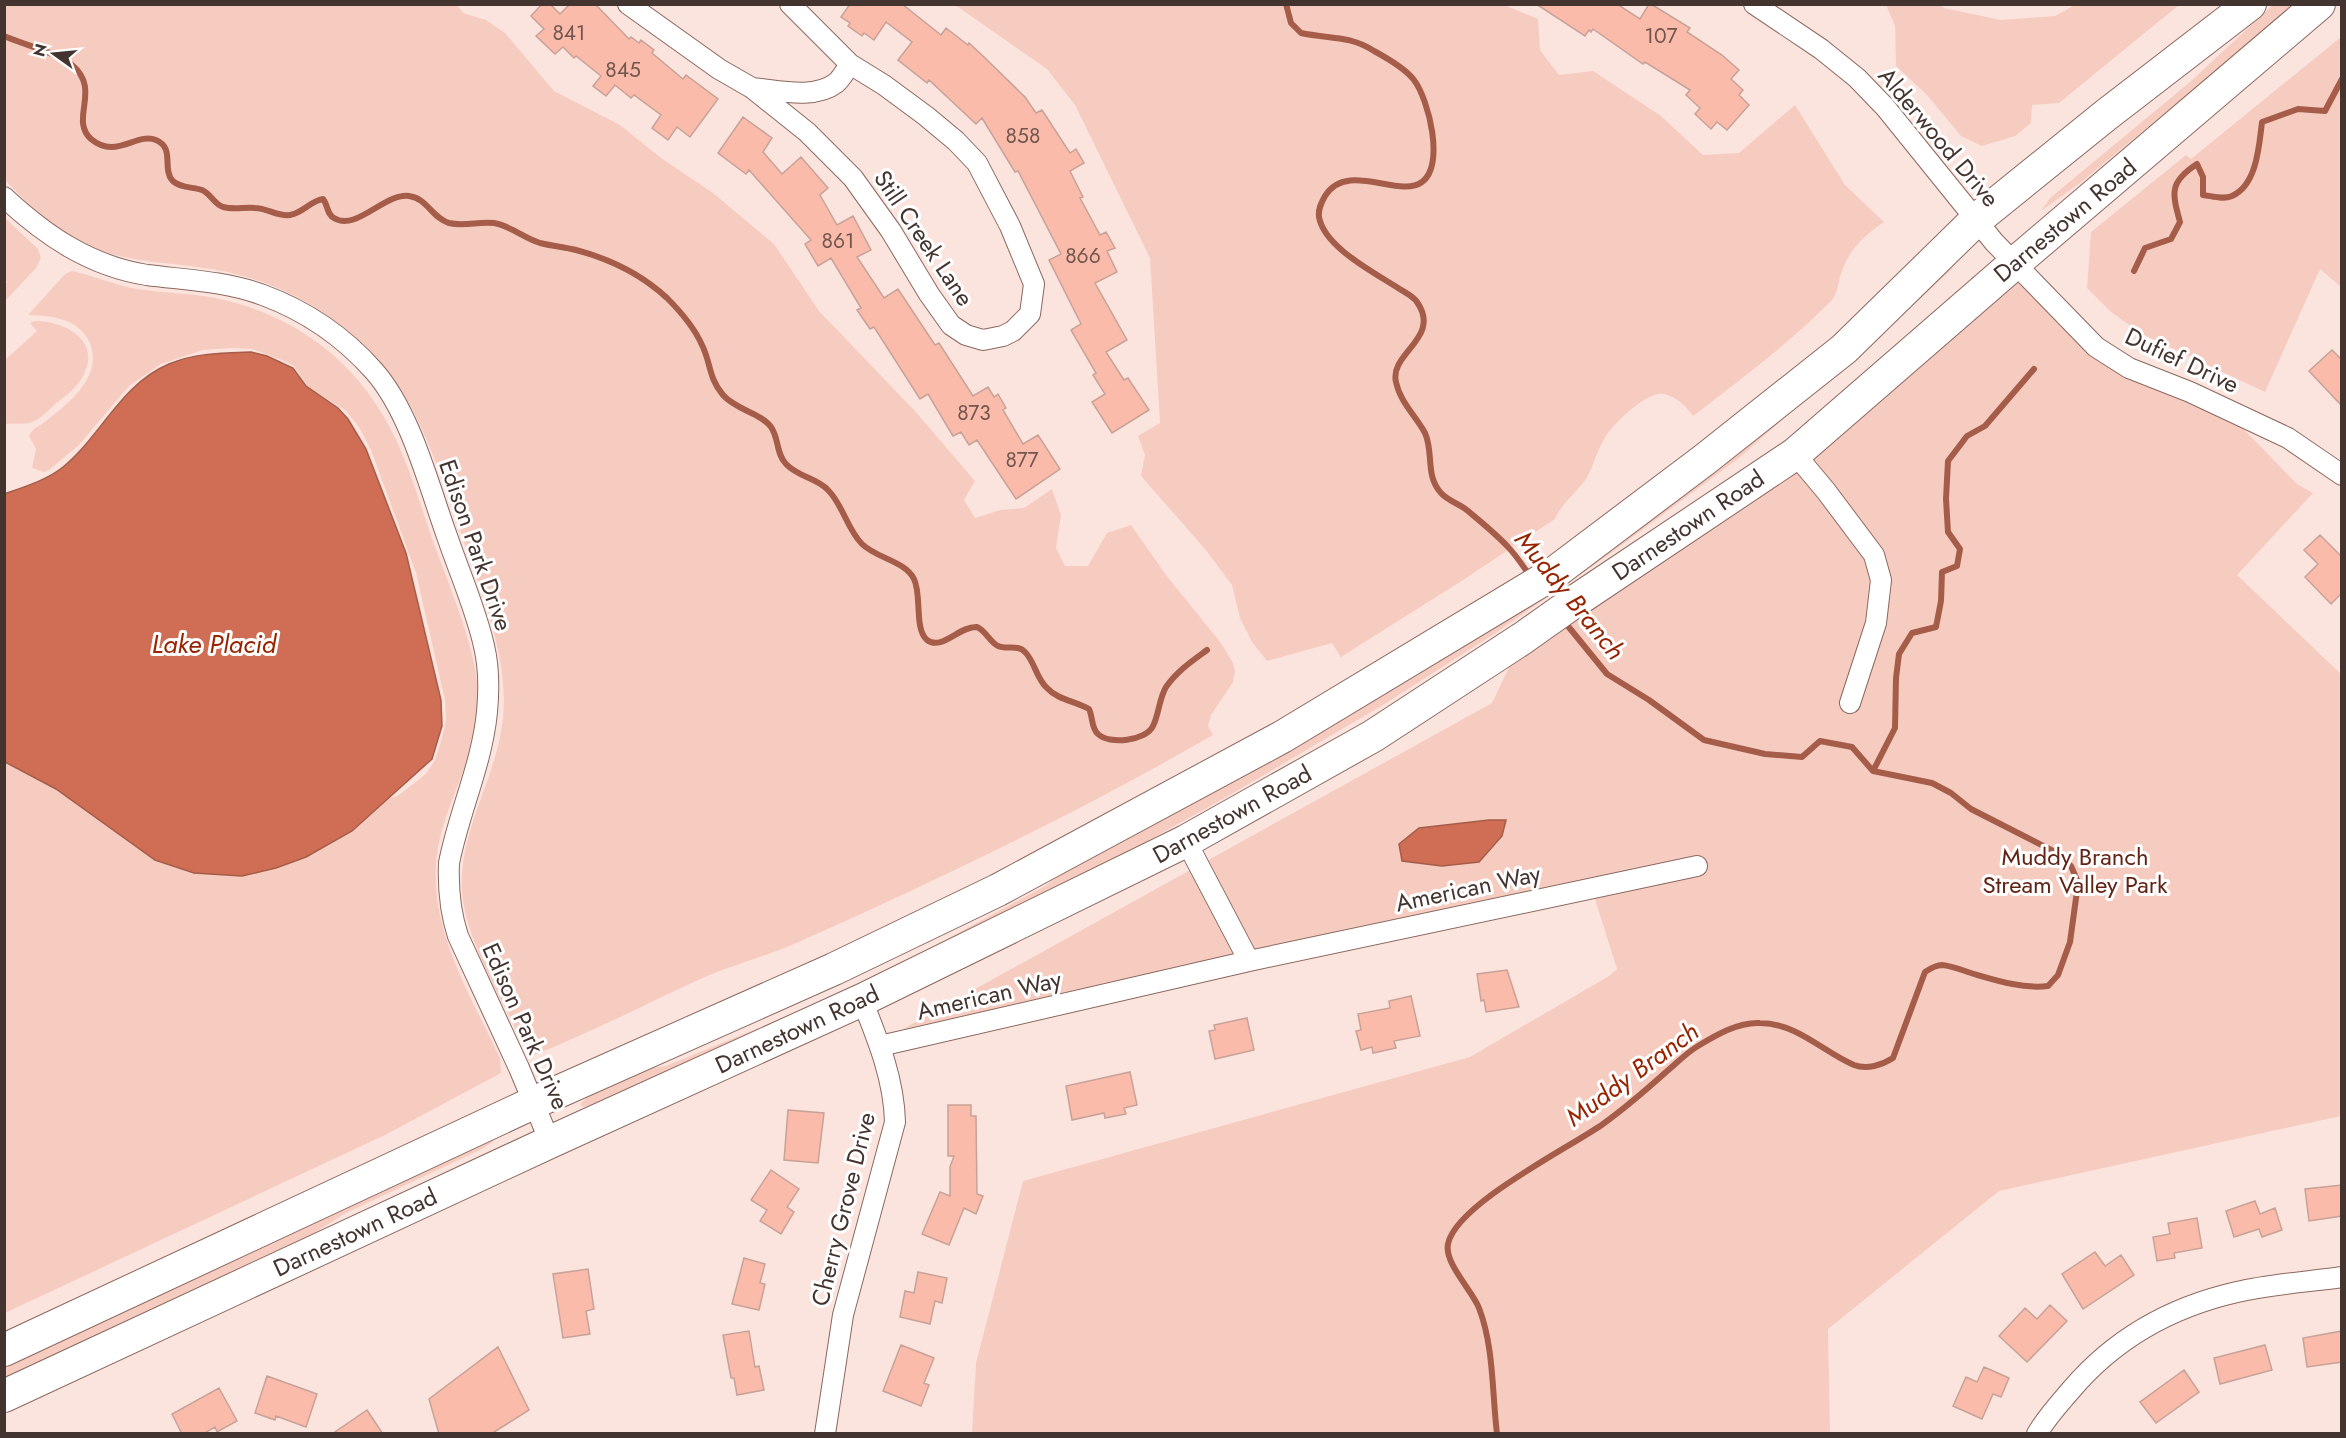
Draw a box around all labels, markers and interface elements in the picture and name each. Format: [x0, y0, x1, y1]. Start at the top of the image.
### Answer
house number: 841 [552, 18, 586, 48]
house number: 107 [1644, 21, 1678, 51]
north arrow [24, 24, 84, 84]
text: N [27, 41, 53, 59]
house number: 845 [605, 55, 641, 85]
street label: Alderwood Drive [1870, 60, 2008, 214]
house number: 858 [1006, 121, 1040, 151]
street label: Darnestown Road [1986, 150, 2144, 290]
street label: Still Creek Lane [865, 163, 983, 313]
house number: 861 [821, 226, 855, 256]
house number: 866 [1065, 241, 1101, 271]
street label: Dufief Drive [2119, 318, 2245, 402]
house number: 873 [957, 398, 991, 428]
house number: 877 [1005, 445, 1039, 475]
street label: Edison Park Drive [430, 455, 522, 635]
street label: Darnestown Road [1605, 461, 1771, 589]
water label: Muddy Branch [1506, 522, 1634, 668]
water label: Lake Placid [152, 625, 278, 663]
street label: Darnestown Road [1146, 756, 1318, 872]
park label: Muddy Branch Stream Valley Park [1982, 839, 2168, 902]
street label: American Way [1392, 855, 1544, 920]
street label: Edison Park Drive [474, 937, 578, 1115]
street label: American Way [913, 961, 1065, 1029]
street label: Darnestown Road [709, 976, 885, 1082]
water label: Muddy Branch [1557, 1012, 1707, 1136]
street label: Cherry Grove Drive [802, 1108, 884, 1310]
street label: Darnestown Road [267, 1179, 443, 1285]

